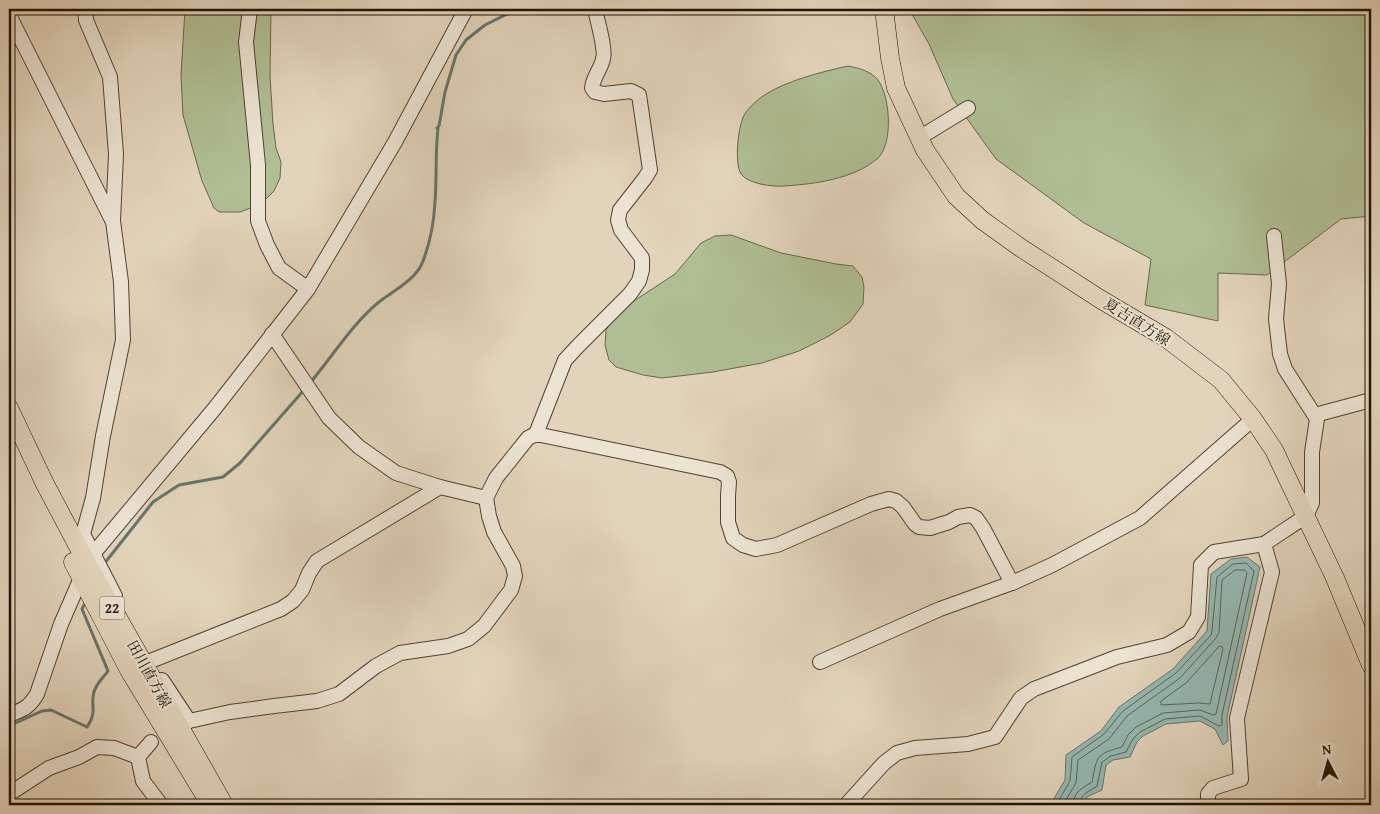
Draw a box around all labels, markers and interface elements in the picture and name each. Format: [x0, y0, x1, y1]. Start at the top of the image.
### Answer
street label: 夏吉直方線 [1100, 293, 1175, 350]
road number: 22 [100, 596, 124, 620]
street label: 田川直方線 [122, 636, 177, 712]
north arrow [1302, 736, 1352, 786]
text: N [1321, 739, 1333, 760]

